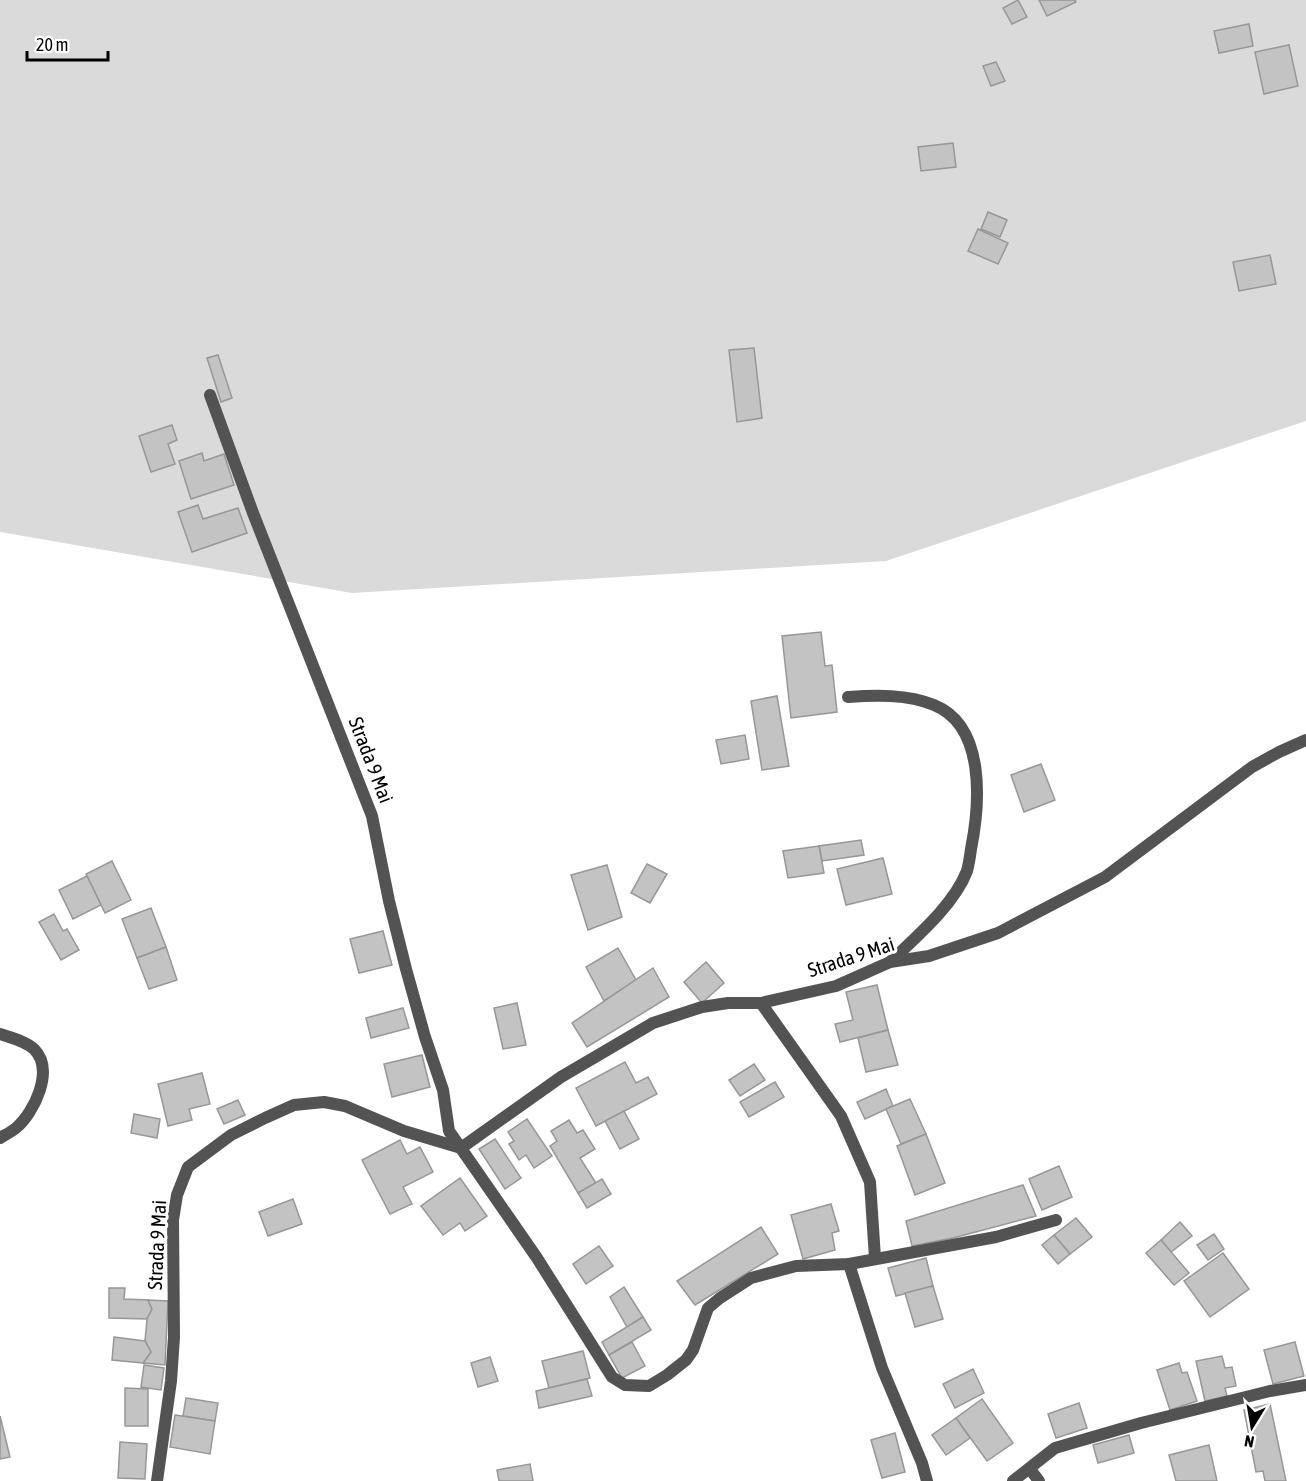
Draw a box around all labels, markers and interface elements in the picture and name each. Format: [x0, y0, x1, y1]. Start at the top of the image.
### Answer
scale bar [27, 24, 108, 62]
text: 20 m [36, 34, 68, 55]
street label: Strada 9 Mai [345, 714, 398, 806]
street label: Strada 9 Mai [805, 932, 897, 981]
street label: Strada 9 Mai [143, 1199, 170, 1290]
north arrow [1222, 1397, 1282, 1457]
text: N [1243, 1432, 1255, 1451]

